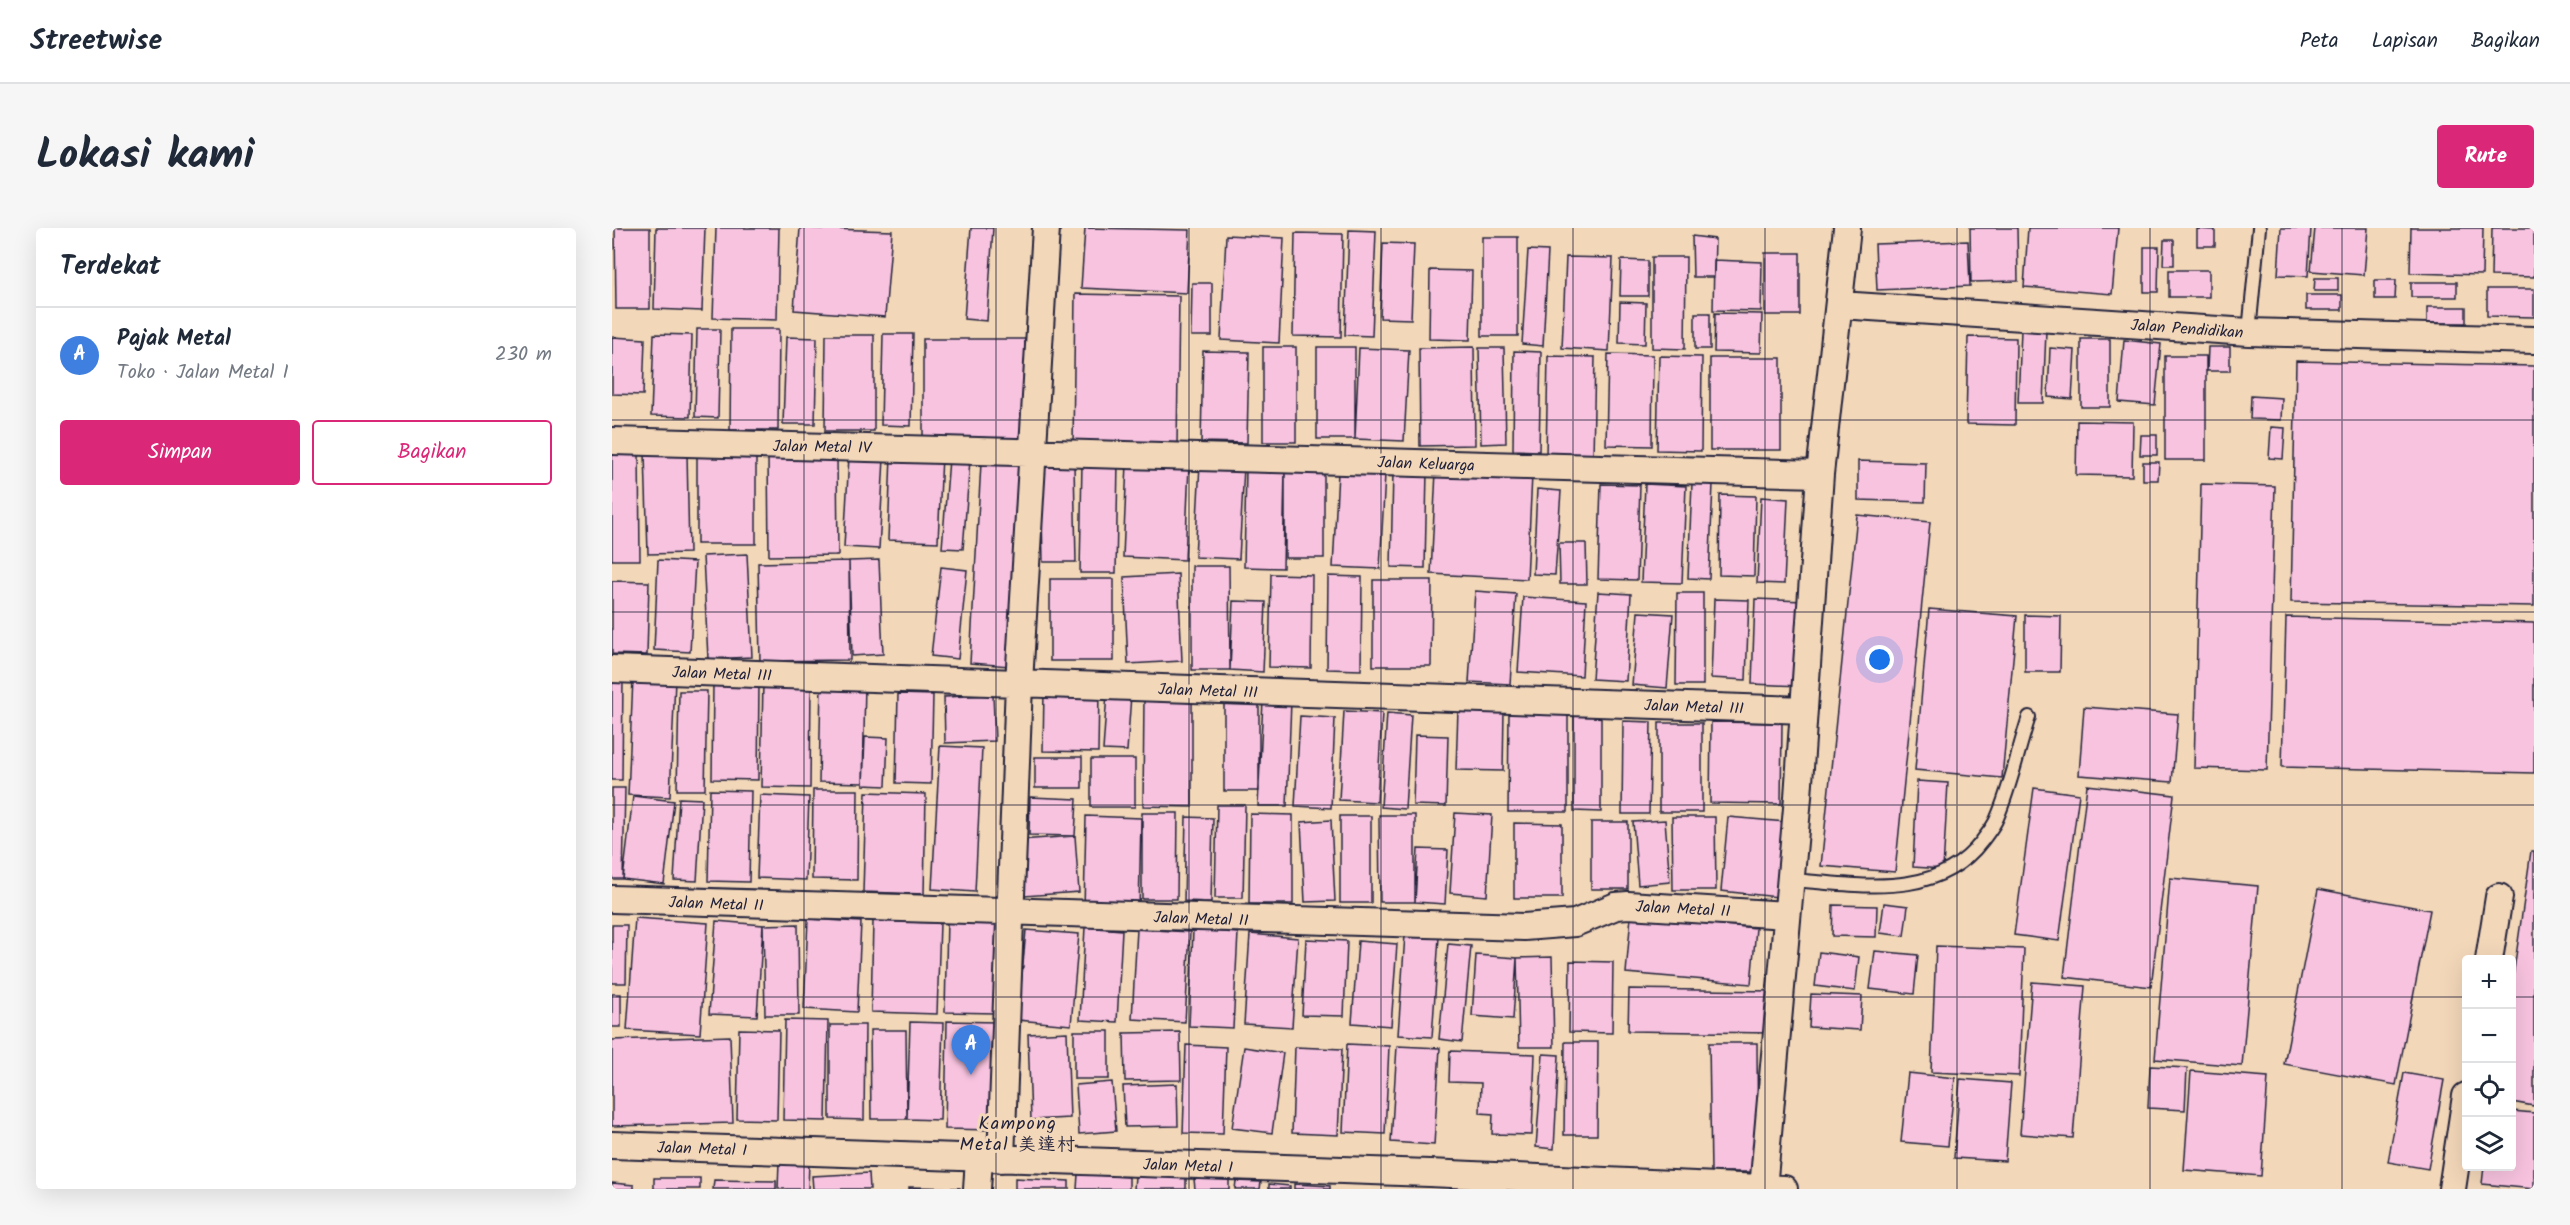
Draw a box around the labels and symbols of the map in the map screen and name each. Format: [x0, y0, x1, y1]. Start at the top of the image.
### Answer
street label: Jalan Pendidikan [2130, 313, 2244, 346]
street label: Jalan Metal IV [772, 434, 873, 461]
street label: Jalan Keluarga [1377, 450, 1475, 479]
your location [1865, 645, 1894, 674]
street label: Jalan Metal III [671, 660, 772, 689]
street label: Jalan Metal III [1157, 677, 1258, 706]
street label: Jalan Metal III [1643, 693, 1744, 722]
street label: Jalan Metal II [668, 890, 764, 919]
street label: Jalan Metal II [1635, 895, 1731, 924]
street label: Jalan Metal II [1153, 905, 1249, 934]
pin: A [952, 1026, 990, 1075]
district label: Kampong Metal 美達村 [960, 1110, 1076, 1160]
street label: Jalan Metal I [656, 1135, 747, 1164]
street label: Jalan Metal I [1142, 1152, 1233, 1181]

